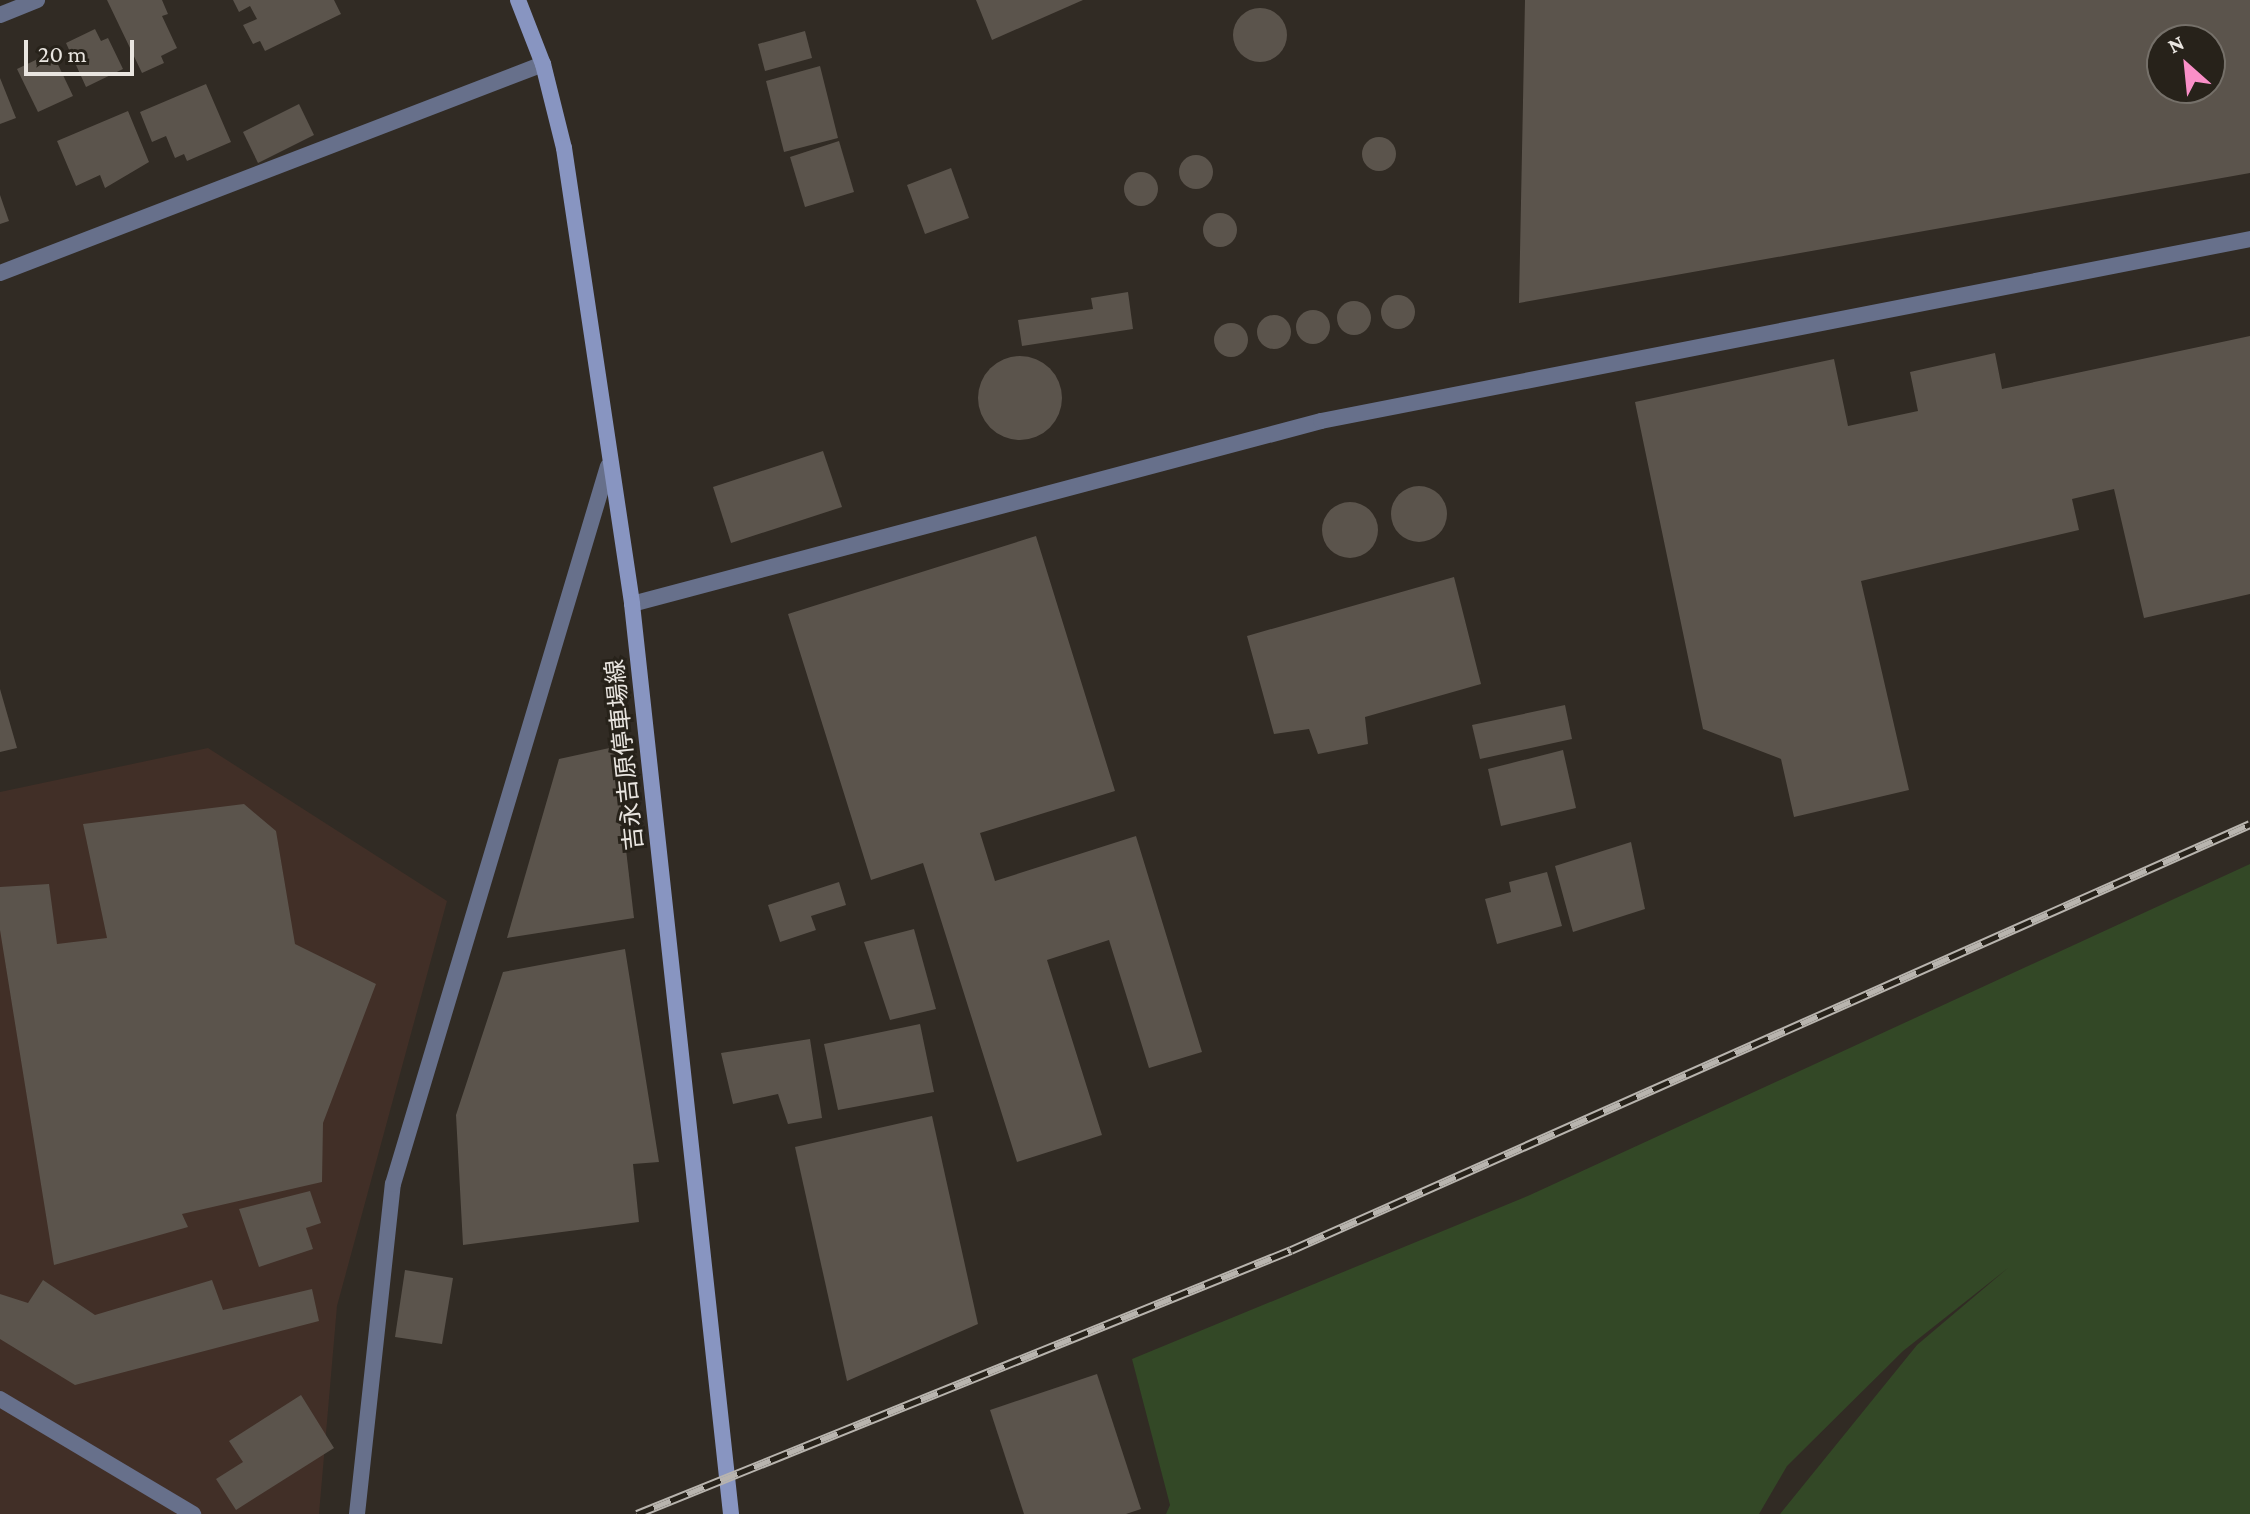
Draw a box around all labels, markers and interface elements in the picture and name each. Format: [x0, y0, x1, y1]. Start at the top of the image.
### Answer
scale bar [28, 24, 138, 74]
north arrow [2146, 24, 2226, 104]
text: N [2163, 29, 2188, 58]
text: 20 m [38, 40, 87, 67]
street label: 吉永吉原停車場線 [600, 658, 648, 852]

